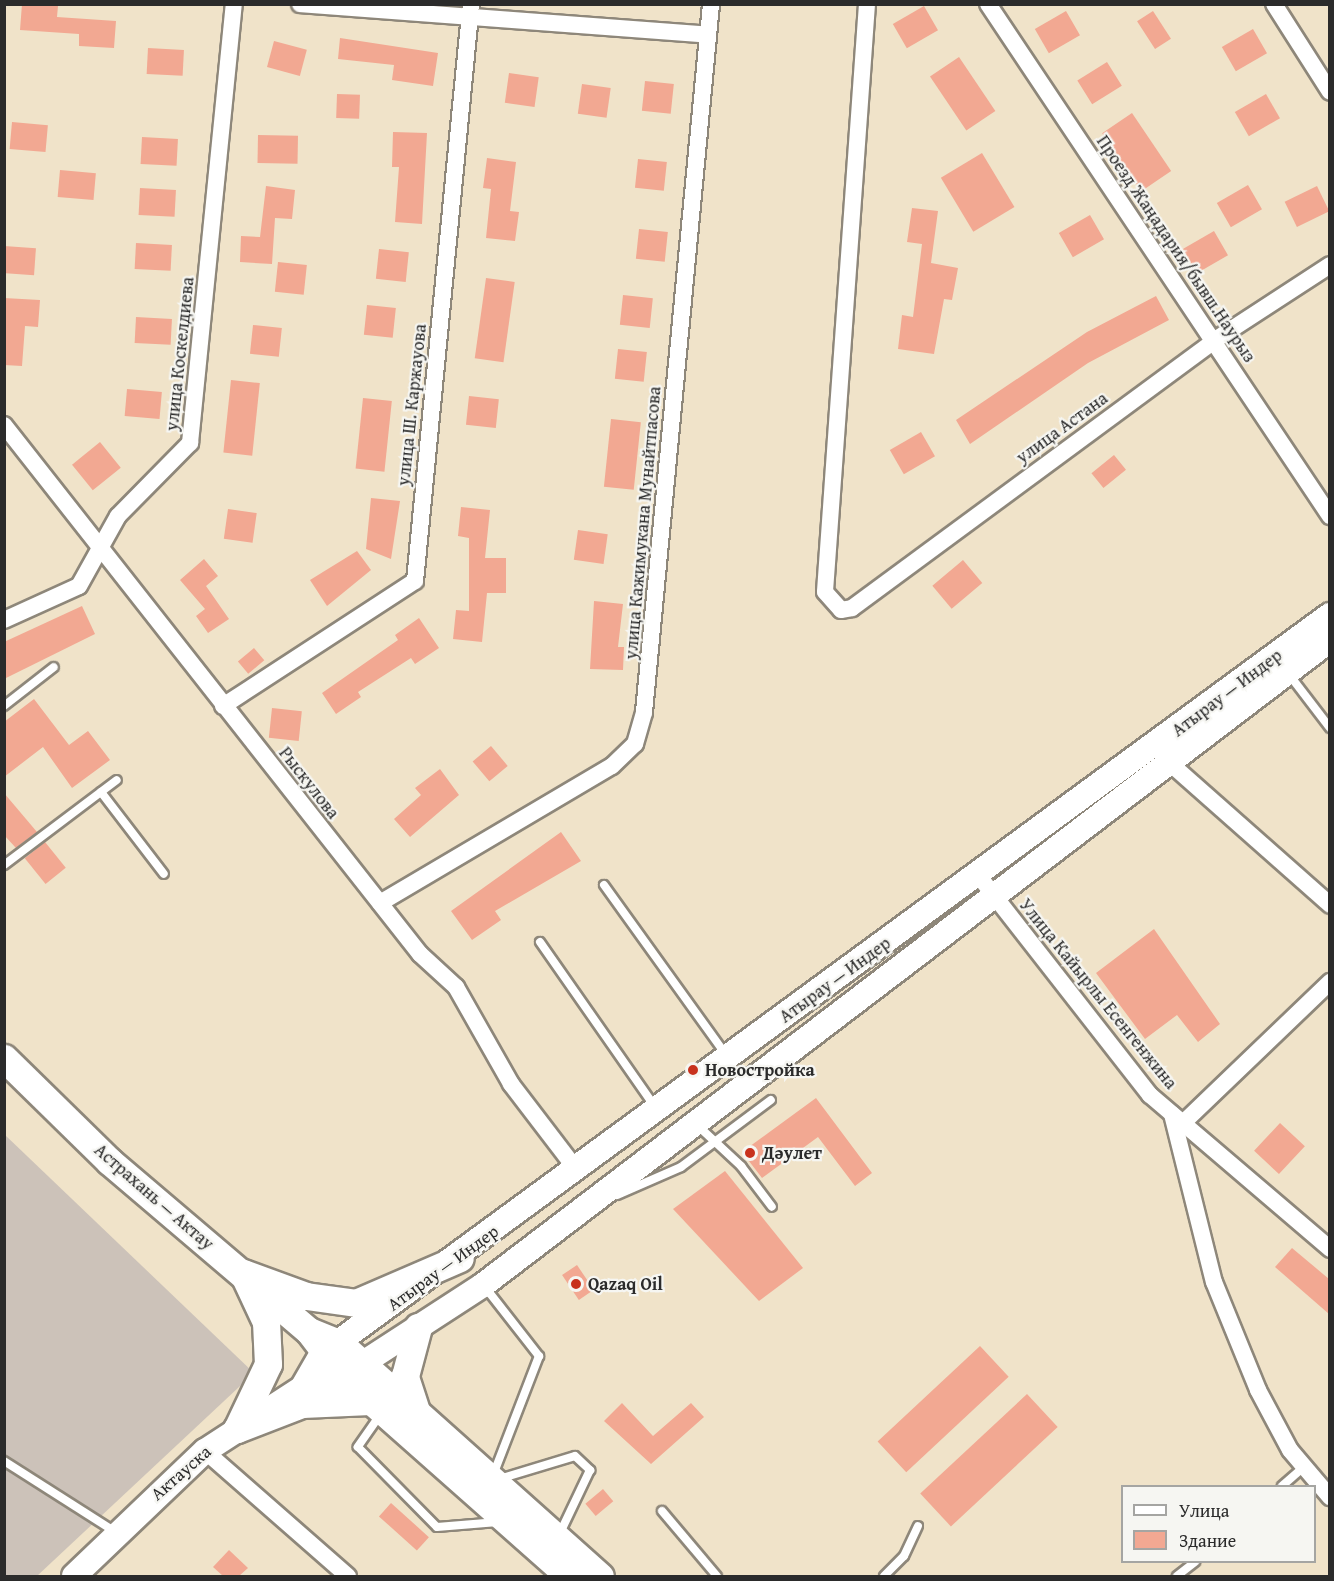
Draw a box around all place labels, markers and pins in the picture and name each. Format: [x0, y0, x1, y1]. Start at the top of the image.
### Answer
place label: Новостройка [705, 1059, 815, 1081]
marker: Новостройка [686, 1063, 700, 1077]
place label: Дәулет [762, 1142, 822, 1164]
marker: Дәулет [743, 1146, 757, 1160]
place label: Qazaq Oil [588, 1273, 663, 1295]
marker: Qazaq Oil [569, 1277, 583, 1291]

